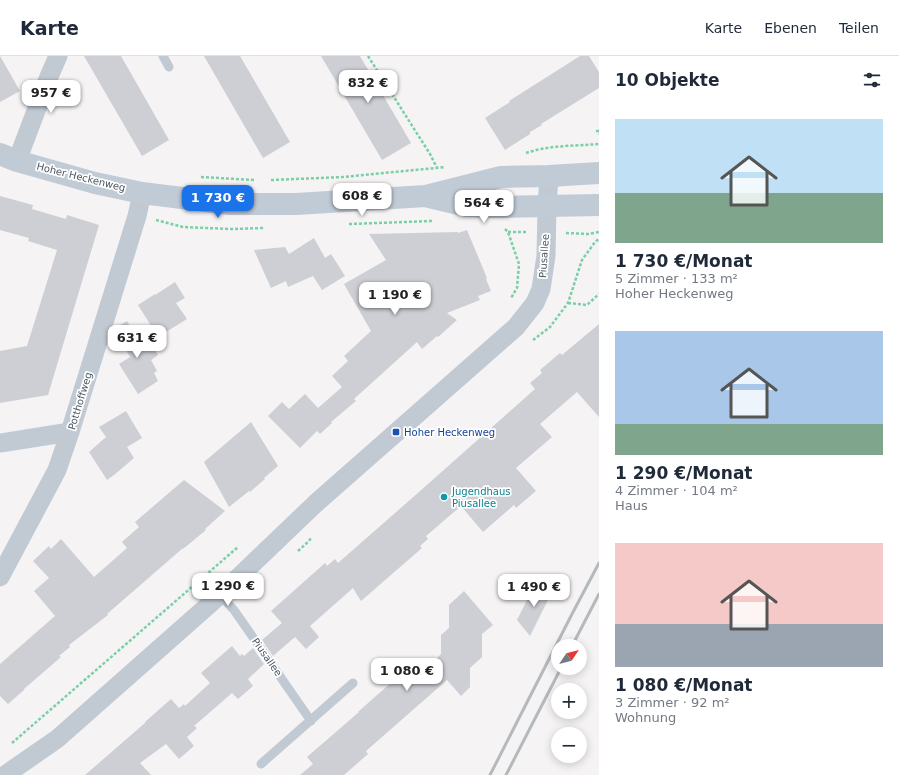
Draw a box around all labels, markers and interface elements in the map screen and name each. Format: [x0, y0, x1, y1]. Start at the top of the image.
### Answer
text: Karte [20, 17, 79, 39]
text: Karte [705, 20, 742, 36]
text: Ebenen [764, 20, 817, 36]
text: Teilen [839, 20, 879, 36]
icon: filters [861, 69, 883, 91]
pin: 832 € [340, 70, 396, 104]
text: 10 Objekte [615, 70, 720, 90]
text: 832 € [348, 75, 388, 90]
pin: 957 € [23, 80, 79, 114]
text: 957 € [31, 85, 71, 100]
icon: home [713, 145, 785, 217]
street label: Hoher Heckenweg [35, 161, 127, 193]
pin: 608 € [334, 183, 390, 217]
pin: 1 730 € [181, 185, 255, 219]
text: 608 € [342, 188, 382, 203]
text: 1 730 € [191, 190, 245, 205]
pin: 564 € [456, 190, 512, 224]
text: 564 € [464, 195, 504, 210]
street label: Piusallee [537, 234, 551, 278]
text: 1 730 €/Monat [615, 251, 753, 271]
text: 5 Zimmer · 133 m² [615, 271, 738, 286]
pin: 1 190 € [358, 282, 432, 316]
text: Hoher Heckenweg [615, 286, 734, 301]
text: 1 190 € [368, 287, 422, 302]
pin: 631 € [109, 325, 165, 359]
text: 631 € [117, 330, 157, 345]
icon: home [713, 357, 785, 429]
street label: Potthoffweg [66, 371, 94, 431]
marker: Hoher Heckenweg [391, 427, 401, 437]
place label: Hoher Heckenweg [404, 427, 495, 438]
text: 1 290 €/Monat [615, 463, 753, 483]
text: 4 Zimmer · 104 m² [615, 483, 738, 498]
place label: Jugendhaus Piusallee [451, 486, 511, 509]
marker: Jugendhaus Piusallee [439, 492, 449, 502]
text: Haus [615, 498, 648, 513]
icon: home [713, 569, 785, 641]
pin: 1 290 € [191, 573, 265, 607]
pin: 1 490 € [497, 574, 571, 608]
text: 1 290 € [201, 578, 255, 593]
text: 1 490 € [507, 579, 561, 594]
street label: Piusallee [250, 636, 284, 678]
north arrow [551, 639, 587, 675]
map controls [551, 639, 587, 763]
pin: 1 080 € [370, 658, 444, 692]
text: 1 080 € [380, 663, 434, 678]
text: 1 080 €/Monat [615, 675, 753, 695]
button: + [551, 683, 587, 719]
text: 3 Zimmer · 92 m² [615, 695, 730, 710]
text: Wohnung [615, 710, 676, 725]
button: − [551, 727, 587, 763]

